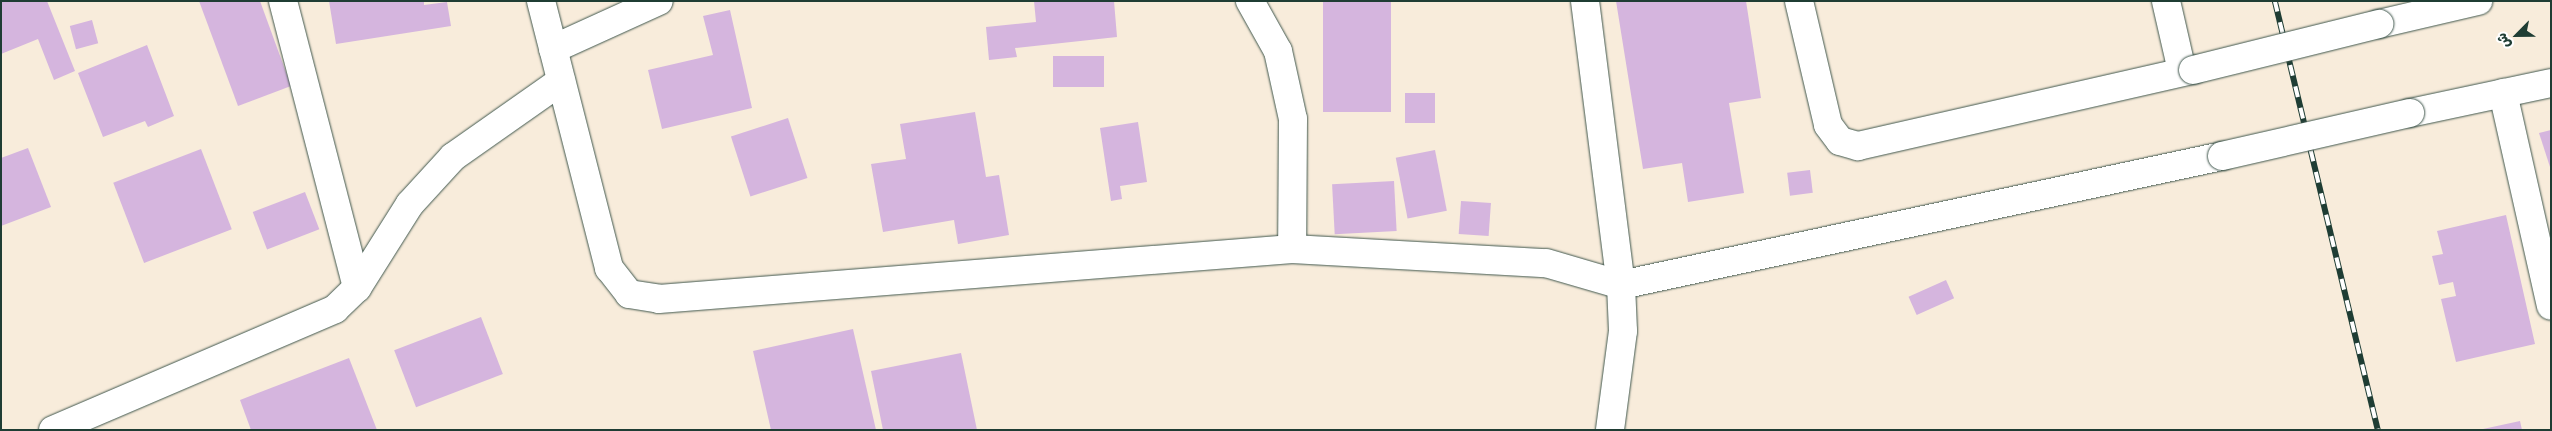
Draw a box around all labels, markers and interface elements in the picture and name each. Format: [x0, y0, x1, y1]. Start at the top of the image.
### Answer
north arrow [2492, 10, 2542, 60]
text: ش [2492, 30, 2514, 51]

